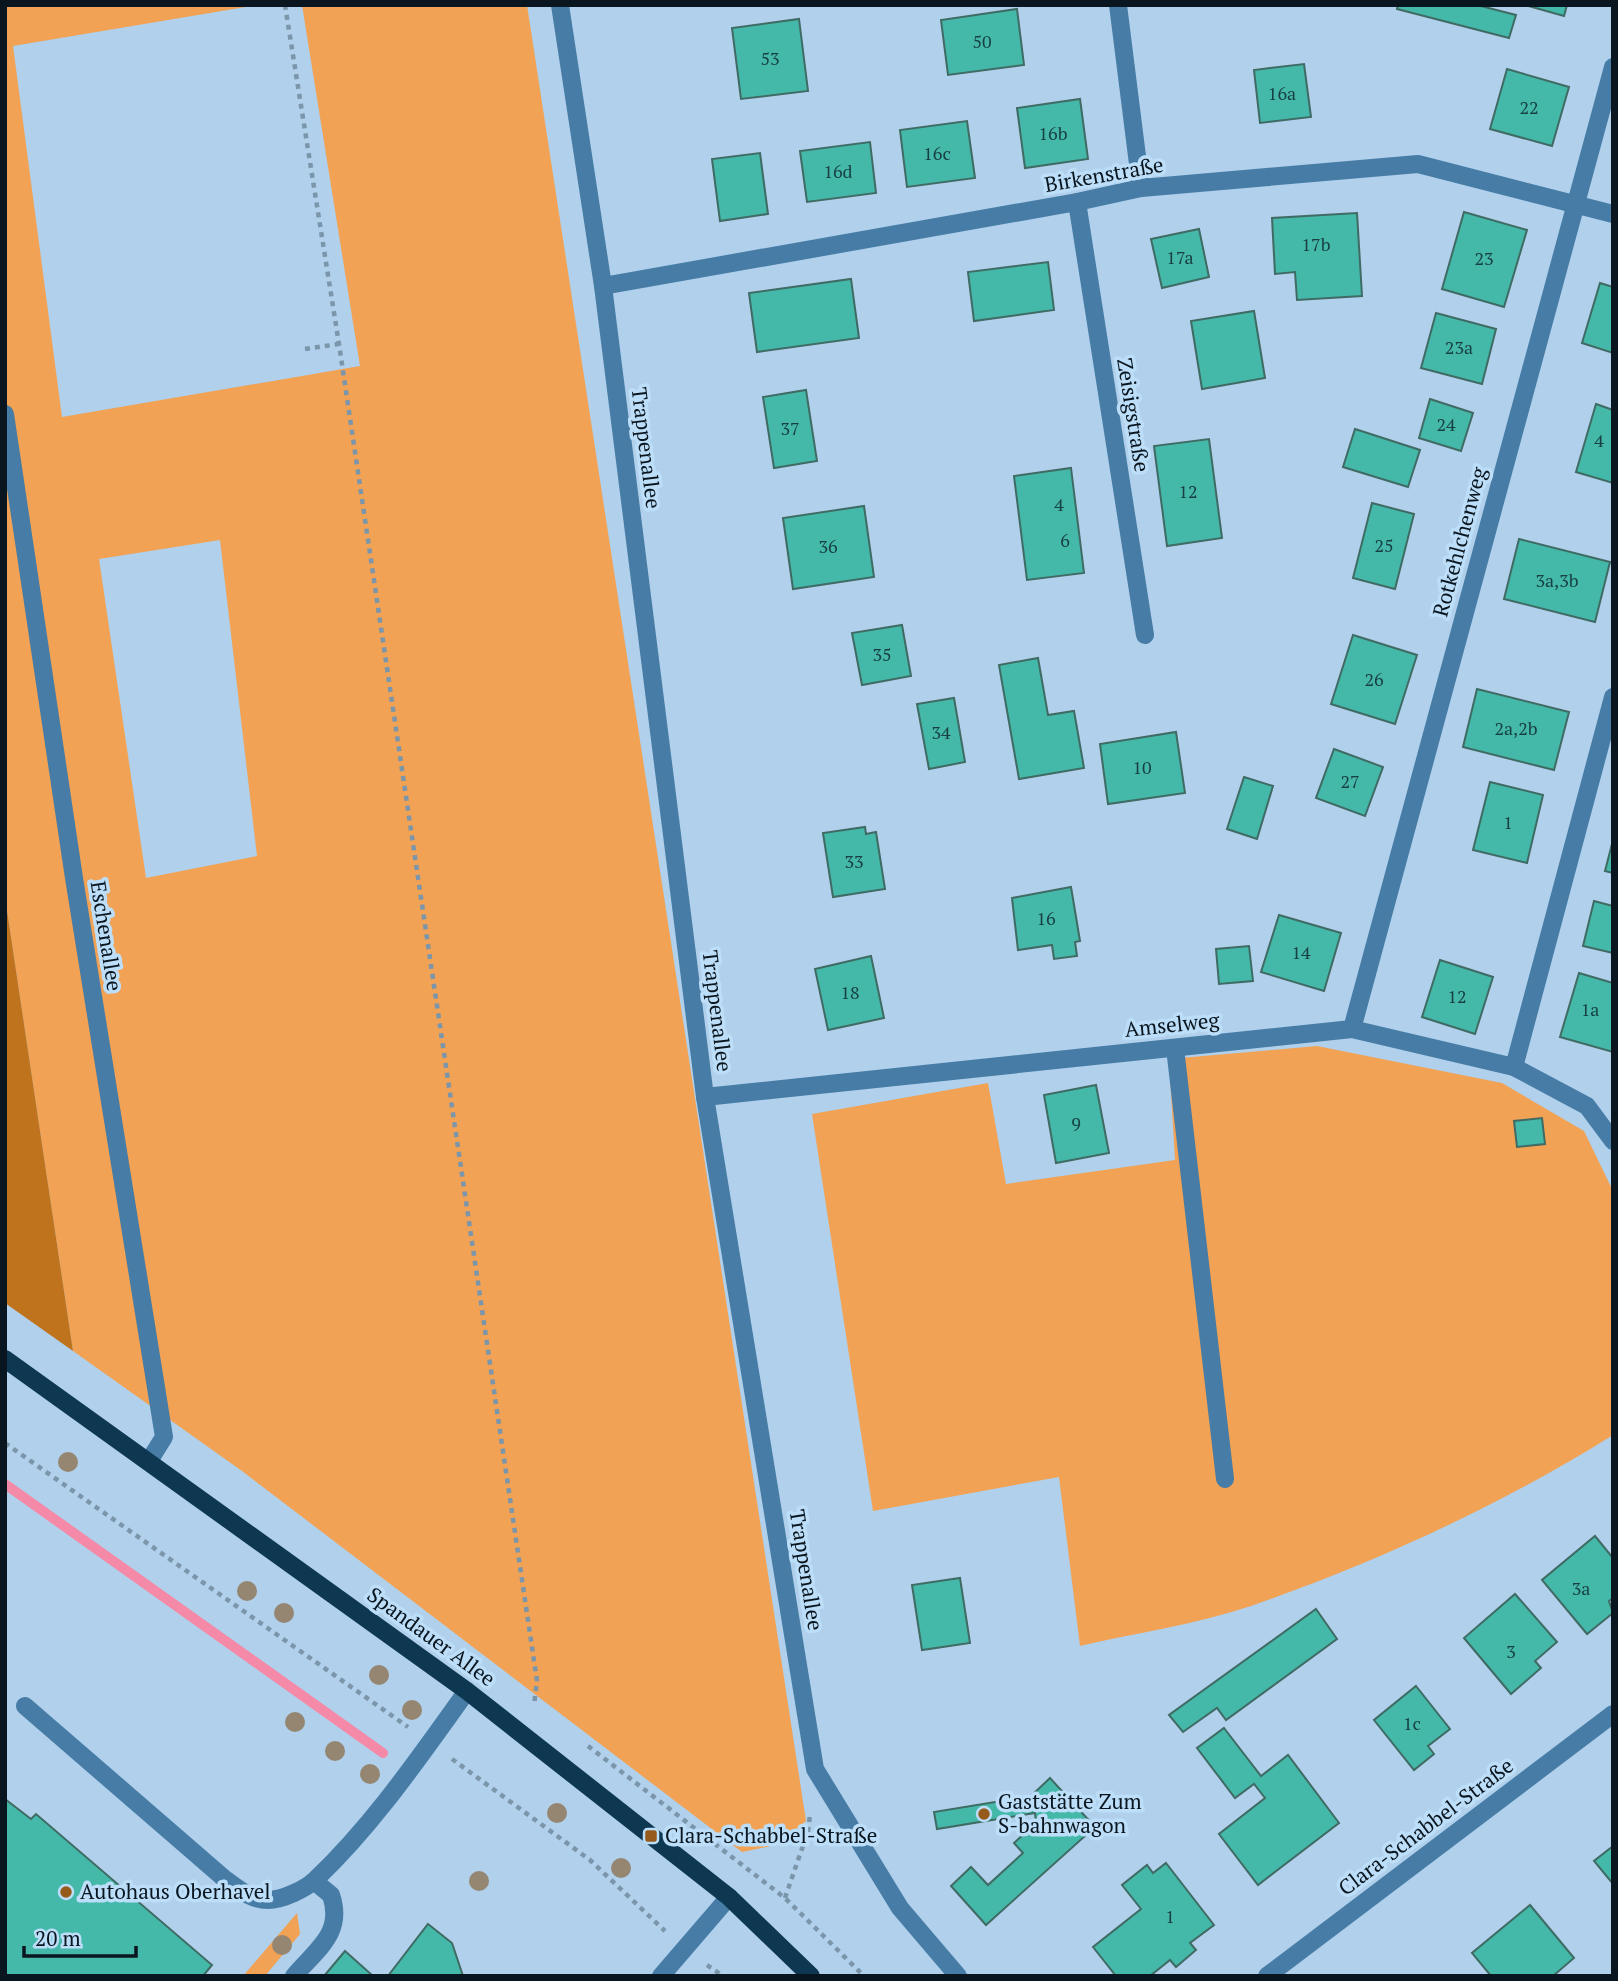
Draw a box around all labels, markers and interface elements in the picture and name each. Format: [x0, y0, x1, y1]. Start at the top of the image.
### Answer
house number: 50 [972, 29, 992, 53]
house number: 53 [760, 46, 780, 70]
house number: 16a [1268, 81, 1296, 105]
house number: 22 [1519, 95, 1539, 119]
house number: 16b [1039, 121, 1068, 145]
house number: 16c [923, 141, 951, 165]
street label: Birkenstraße [1042, 150, 1166, 198]
house number: 16d [823, 159, 853, 183]
house number: 17b [1302, 232, 1331, 256]
house number: 17a [1166, 245, 1194, 269]
house number: 23 [1474, 246, 1494, 270]
house number: 23a [1445, 335, 1473, 359]
street label: Zeisigstraße [1111, 356, 1157, 474]
street label: Trappenallee [626, 386, 668, 510]
house number: 24 [1436, 412, 1456, 436]
house number: 37 [780, 416, 800, 440]
house number: 4 [1594, 428, 1604, 452]
street label: Rotkehlchenweg [1426, 463, 1493, 620]
house number: 12 [1178, 479, 1198, 503]
house number: 4 [1054, 492, 1064, 516]
house number: 6 [1060, 528, 1070, 552]
house number: 25 [1374, 533, 1394, 557]
house number: 36 [818, 534, 838, 558]
house number: 3a,3b [1535, 568, 1579, 592]
house number: 35 [872, 642, 892, 666]
house number: 26 [1364, 667, 1384, 691]
house number: 2a,2b [1494, 716, 1538, 740]
house number: 34 [931, 720, 951, 744]
house number: 10 [1132, 755, 1152, 779]
house number: 27 [1340, 769, 1360, 793]
house number: 1 [1503, 810, 1513, 834]
house number: 33 [844, 849, 864, 873]
street label: Eschenallee [84, 879, 129, 993]
house number: 16 [1036, 906, 1056, 930]
house number: 14 [1291, 940, 1311, 964]
street label: Trappenallee [697, 949, 739, 1073]
house number: 18 [840, 980, 860, 1004]
house number: 12 [1447, 984, 1467, 1008]
house number: 1a [1581, 997, 1599, 1021]
street label: Amselweg [1123, 1005, 1222, 1043]
house number: 9 [1071, 1111, 1081, 1135]
street label: Trappenallee [784, 1507, 830, 1632]
house number: 3a [1572, 1576, 1590, 1600]
street label: Spandauer Allee [362, 1580, 501, 1692]
house number: 3 [1506, 1639, 1516, 1663]
house number: 1c [1403, 1711, 1421, 1735]
street label: Clara-Schabbel-Straße [1332, 1751, 1519, 1901]
place label: Gaststätte Zum S-bahnwagon [998, 1787, 1142, 1839]
marker: Gaststätte Zum S-bahnwagon [976, 1806, 992, 1822]
place label: Clara-Schabbel-Straße [665, 1821, 877, 1849]
marker: Clara-Schabbel-Straße [643, 1828, 659, 1844]
place label: Autohaus Oberhavel [80, 1877, 271, 1905]
marker: Autohaus Oberhavel [58, 1884, 74, 1900]
house number: 1 [1165, 1904, 1175, 1928]
scale bar [24, 1914, 136, 1958]
text: 20 m [35, 1924, 81, 1952]

